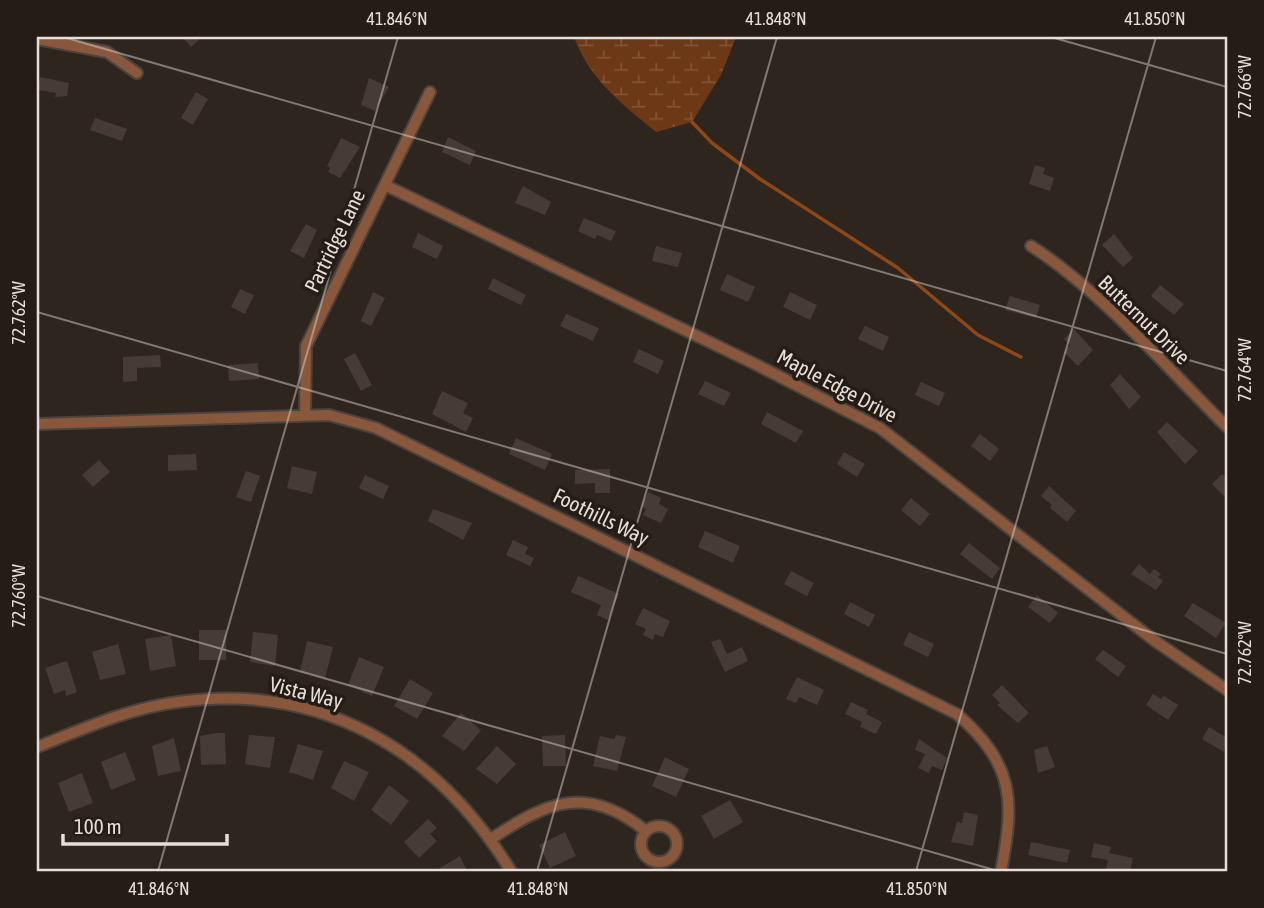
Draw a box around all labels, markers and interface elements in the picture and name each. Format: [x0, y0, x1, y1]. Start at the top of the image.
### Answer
text: 41.846°N [366, 8, 428, 29]
text: 41.848°N [745, 8, 807, 29]
text: 41.850°N [1124, 8, 1186, 29]
text: 72.766°W [1234, 55, 1255, 119]
street label: Partridge Lane [299, 185, 369, 296]
street label: Butternut Drive [1094, 270, 1195, 369]
text: 72.762°W [8, 281, 29, 345]
text: 72.764°W [1234, 338, 1255, 402]
street label: Maple Edge Drive [773, 343, 901, 427]
street label: Foothills Way [550, 483, 653, 550]
text: 72.760°W [8, 564, 29, 628]
text: 72.762°W [1234, 621, 1255, 685]
street label: Vista Way [267, 671, 345, 713]
scale bar [63, 803, 228, 847]
text: 100 m [74, 814, 122, 838]
text: 41.846°N [128, 878, 190, 899]
text: 41.848°N [507, 878, 569, 899]
text: 41.850°N [886, 878, 948, 899]

